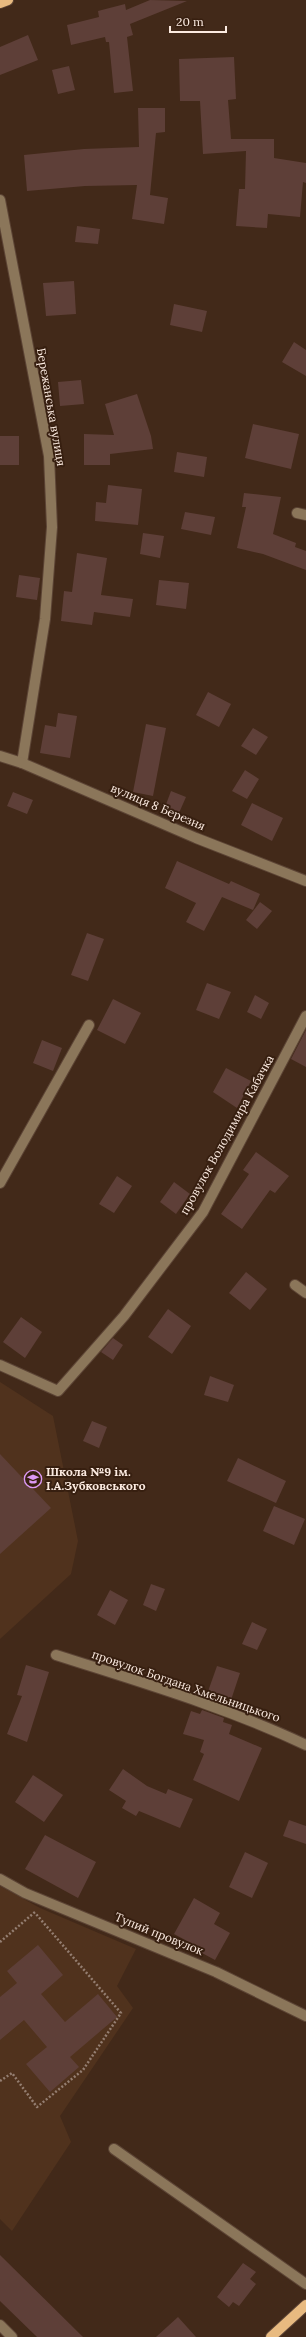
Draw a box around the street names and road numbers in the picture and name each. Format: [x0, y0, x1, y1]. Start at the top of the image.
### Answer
street label: Бережанська вулиця [34, 347, 69, 467]
street label: вулиця 8 Березня [109, 780, 208, 833]
street label: провулок Володимира Кабачка [176, 1052, 277, 1217]
street label: провулок Богдана Хмельницького [90, 1646, 282, 1725]
street label: Тупий провулок [113, 1909, 206, 1958]

